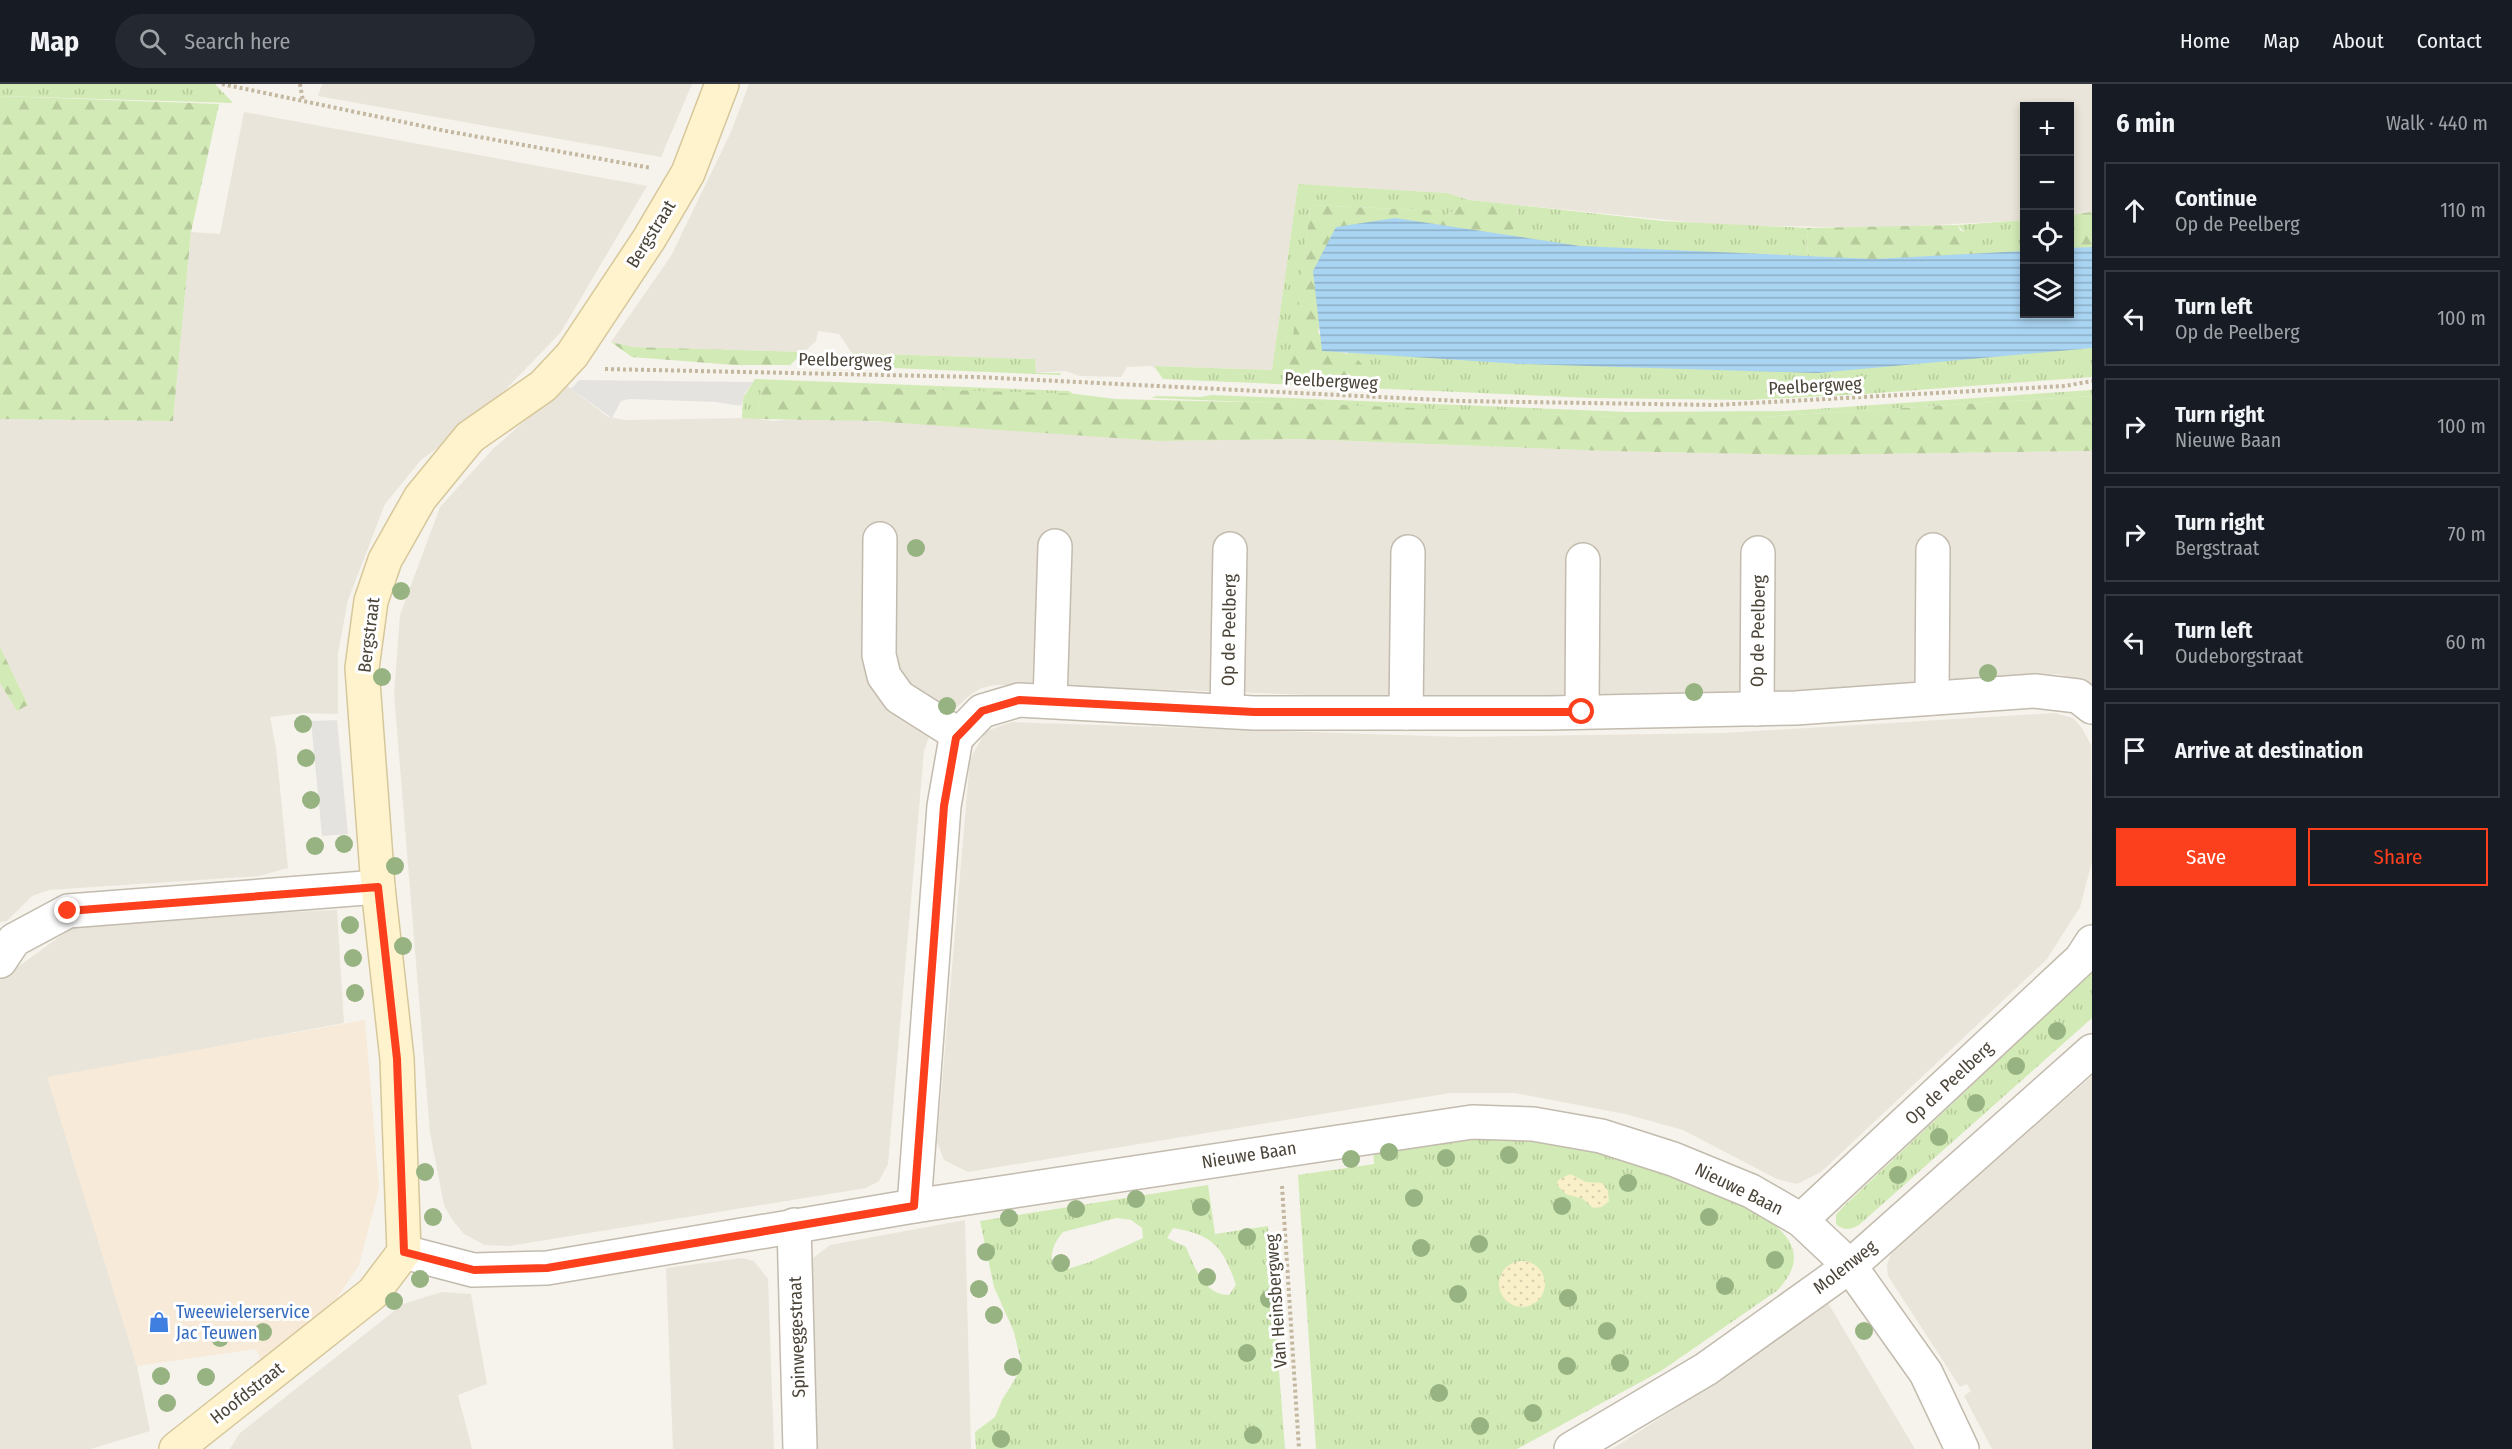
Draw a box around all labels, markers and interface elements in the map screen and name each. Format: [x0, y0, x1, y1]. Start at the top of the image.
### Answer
search box [115, 14, 535, 68]
text: Map [30, 25, 79, 58]
icon: search [136, 25, 169, 58]
text: Search here [184, 28, 290, 55]
text: Home [2180, 28, 2230, 54]
text: Map [2263, 28, 2300, 54]
text: About [2333, 28, 2384, 54]
text: Contact [2417, 28, 2482, 54]
map controls [2020, 102, 2074, 318]
button: + [2020, 102, 2074, 156]
text: 6 min [2116, 108, 2175, 139]
text: Walk · 440 m [2386, 111, 2488, 135]
button: − [2020, 156, 2074, 210]
text: Continue [2175, 185, 2257, 212]
icon: ahead [2118, 194, 2151, 227]
street label: Bergstraat [622, 196, 680, 272]
text: 110 m [2440, 198, 2486, 222]
button: locate [2020, 210, 2074, 264]
text: Op de Peelberg [2175, 212, 2300, 236]
button: layers [2020, 264, 2074, 318]
text: Turn left [2175, 293, 2253, 320]
icon: left [2118, 302, 2151, 335]
text: 100 m [2437, 306, 2486, 330]
text: Op de Peelberg [2175, 320, 2300, 344]
street label: Peelbergweg [798, 348, 892, 372]
street label: Peelbergweg [1284, 368, 1379, 394]
street label: Peelbergweg [1768, 373, 1863, 399]
text: Turn right [2175, 401, 2264, 428]
icon: right [2118, 410, 2151, 443]
text: 100 m [2437, 414, 2486, 438]
text: Nieuwe Baan [2175, 428, 2281, 452]
text: Turn right [2175, 509, 2264, 536]
icon: right [2118, 518, 2151, 551]
text: 70 m [2448, 522, 2486, 546]
text: Bergstraat [2175, 536, 2259, 560]
street label: Op de Peelberg [1217, 573, 1241, 686]
street label: Op de Peelberg [1746, 574, 1770, 687]
street label: Bergstraat [353, 596, 385, 674]
text: Turn left [2175, 617, 2253, 644]
icon: left [2118, 626, 2151, 659]
text: 60 m [2446, 630, 2486, 654]
text: Oudeborgstraat [2175, 644, 2303, 668]
route start [1568, 698, 1594, 724]
icon: arrive [2118, 734, 2151, 767]
text: Arrive at destination [2175, 737, 2363, 764]
button: Save [2116, 828, 2296, 886]
button: Share [2308, 828, 2488, 886]
route end [54, 897, 80, 923]
street label: Op de Peelberg [1900, 1036, 1998, 1129]
street label: Nieuwe Baan [1200, 1137, 1298, 1173]
street label: Nieuwe Baan [1691, 1158, 1787, 1220]
street label: Van Heinsbergweg [1260, 1233, 1292, 1369]
street label: Molenweg [1809, 1235, 1882, 1299]
street label: Spinweggestraat [784, 1276, 810, 1398]
place label: Tweewielerservice Jac Teuwen [176, 1301, 310, 1344]
shop icon: Tweewielerservice Jac Teuwen [147, 1310, 171, 1334]
street label: Hoofdstraat [206, 1357, 288, 1429]

